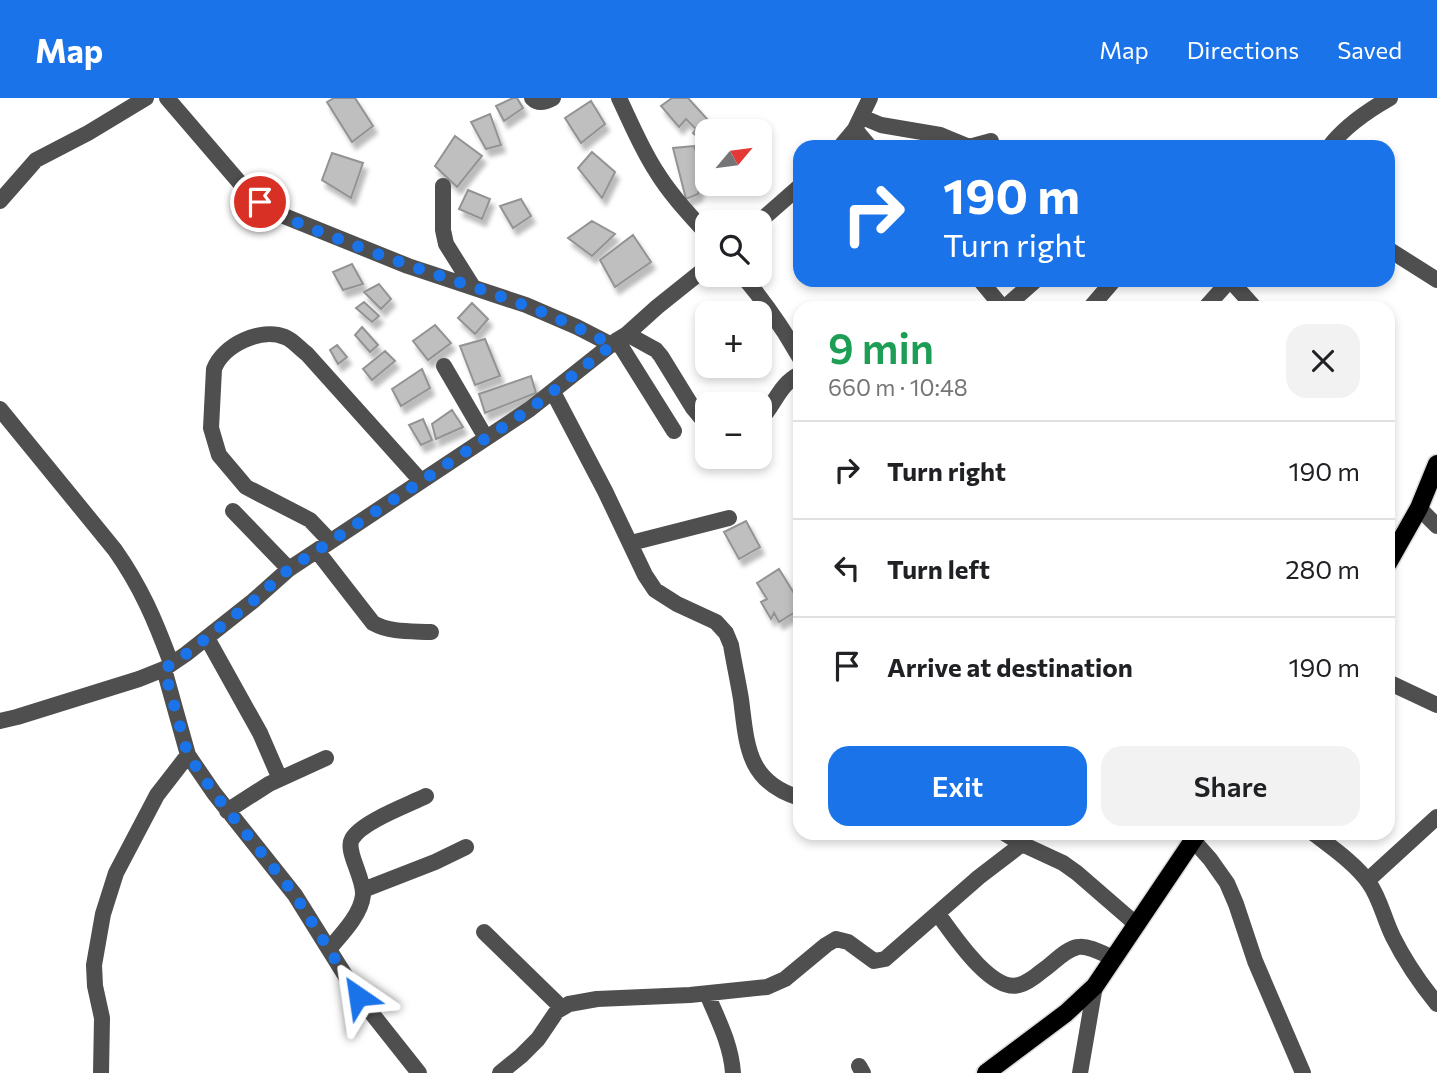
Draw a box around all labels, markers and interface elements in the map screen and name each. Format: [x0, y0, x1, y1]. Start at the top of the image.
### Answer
text: Map [35, 29, 103, 70]
text: Map [1099, 35, 1149, 64]
text: Directions [1187, 35, 1299, 64]
text: Saved [1337, 35, 1402, 64]
north arrow [695, 119, 772, 196]
map controls [695, 119, 772, 469]
text: 190 m [943, 164, 1080, 224]
icon: right [828, 168, 919, 259]
pin [230, 172, 290, 232]
icon: arrive [241, 183, 279, 221]
button: search [695, 210, 772, 287]
text: Turn right [943, 224, 1086, 264]
button: + [695, 301, 772, 378]
text: 9 min [828, 321, 934, 373]
button: close [1286, 324, 1360, 398]
text: 660 m · 10:48 [828, 373, 968, 401]
button: − [695, 392, 772, 469]
icon: right [828, 451, 866, 489]
text: Turn right [887, 455, 1006, 486]
text: 190 m [1288, 455, 1360, 486]
icon: left [828, 549, 866, 587]
text: Turn left [887, 553, 990, 584]
text: 280 m [1285, 553, 1360, 584]
icon: arrive [828, 647, 866, 685]
text: Arrive at destination [887, 651, 1133, 682]
text: 190 m [1288, 651, 1360, 682]
button: Exit [828, 746, 1087, 826]
button: Share [1101, 746, 1360, 826]
position arrow [321, 959, 395, 1033]

